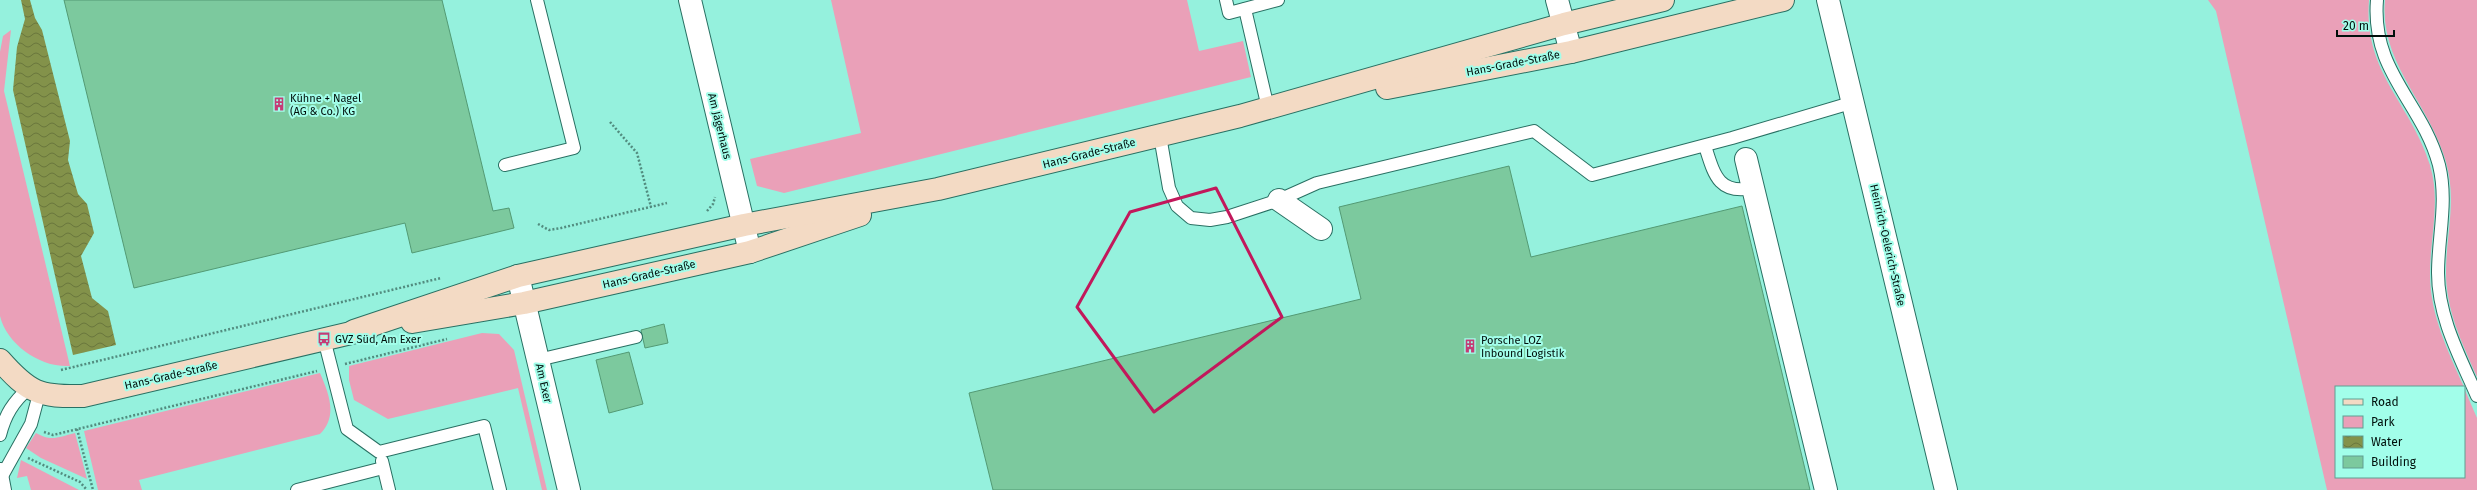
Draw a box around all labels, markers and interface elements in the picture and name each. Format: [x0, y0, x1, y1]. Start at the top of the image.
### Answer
scale bar [2337, 12, 2394, 38]
text: 20 m [2343, 19, 2369, 33]
street label: Hans-Grade-Straße [1465, 48, 1561, 79]
place label: Kühne + Nagel (AG & Co.) KG [290, 92, 361, 118]
street label: Am Jägerhaus [705, 92, 734, 161]
building icon: Kühne + Nagel (AG & Co.) KG [271, 96, 287, 112]
street label: Hans-Grade-Straße [1041, 136, 1137, 171]
street label: Heinrich-Oelerich-Straße [1867, 183, 1908, 307]
street label: Hans-Grade-Straße [601, 257, 697, 292]
bus stop icon: GVZ Süd, Am Exer [316, 331, 332, 347]
place label: GVZ Süd, Am Exer [335, 333, 422, 346]
place label: Porsche LOZ Inbound Logistik [1481, 334, 1565, 360]
building icon: Porsche LOZ Inbound Logistik [1462, 338, 1478, 354]
street label: Hans-Grade-Straße [123, 358, 219, 393]
street label: Am Exer [533, 362, 555, 405]
legend [2335, 386, 2465, 478]
text: Road [2371, 395, 2399, 409]
text: Park [2371, 415, 2395, 429]
text: Water [2371, 435, 2403, 449]
text: Building [2371, 455, 2417, 469]

